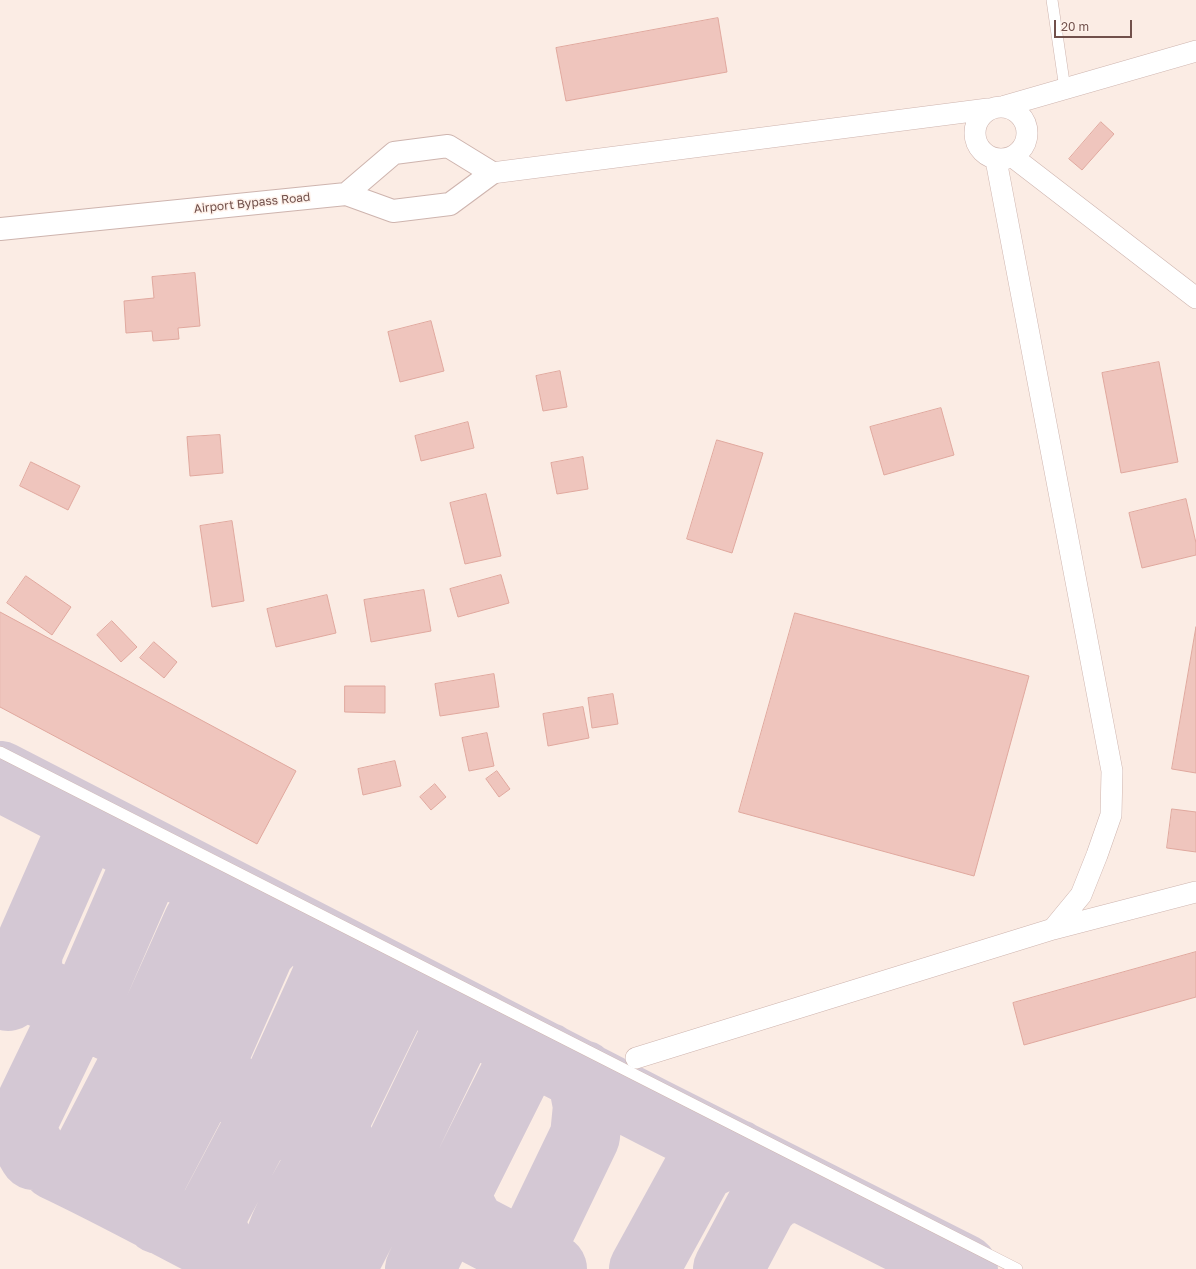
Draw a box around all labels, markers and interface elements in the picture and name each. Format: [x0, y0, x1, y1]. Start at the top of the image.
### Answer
scale bar [1056, 12, 1134, 38]
text: 20 m [1061, 19, 1089, 34]
street label: Airport Bypass Road [193, 190, 311, 216]

